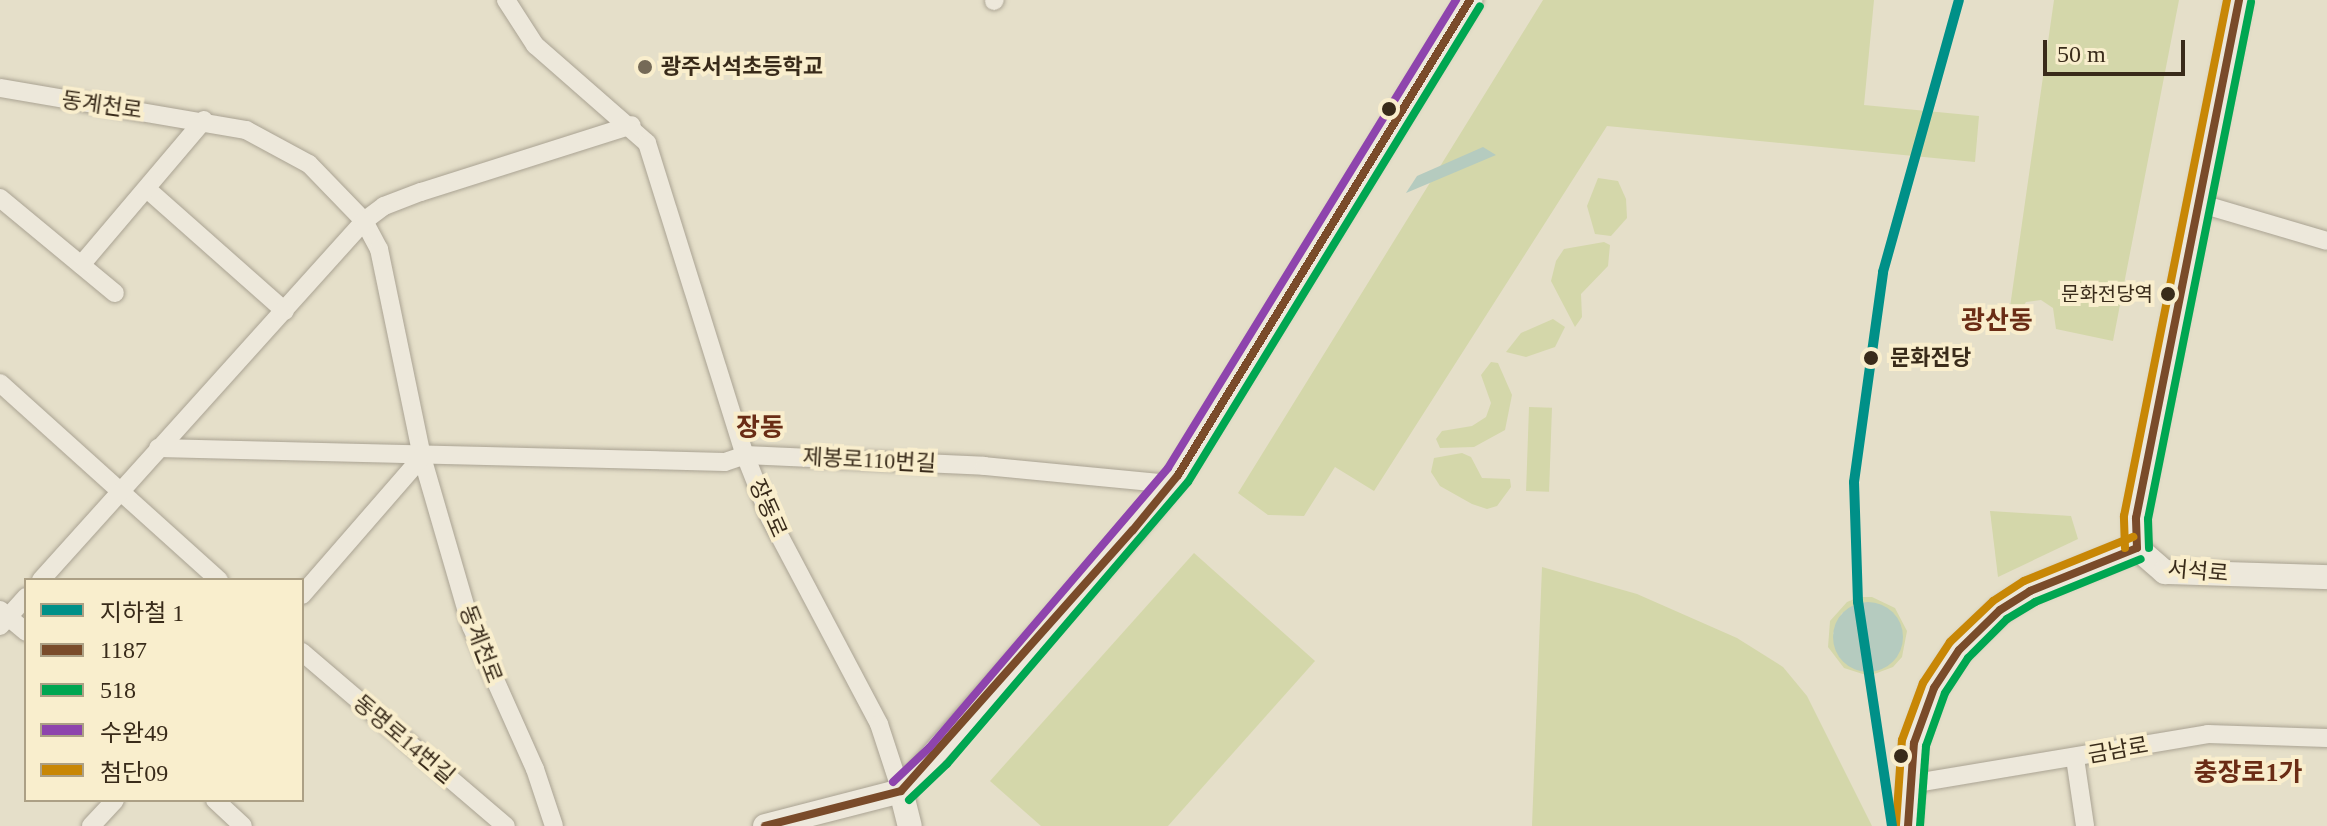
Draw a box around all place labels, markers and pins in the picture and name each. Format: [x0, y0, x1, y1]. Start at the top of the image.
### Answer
place label: 광주서석초등학교 [661, 54, 823, 80]
marker: 광주서석초등학교 [636, 58, 654, 76]
unlabelled marker [1381, 101, 1397, 117]
place label: 문화전당역 [2061, 282, 2153, 306]
marker: 문화전당역 [2160, 286, 2176, 302]
place label: 문화전당 [1890, 345, 1971, 371]
marker: 문화전당 [1859, 346, 1883, 370]
unlabelled marker [1893, 748, 1909, 764]

